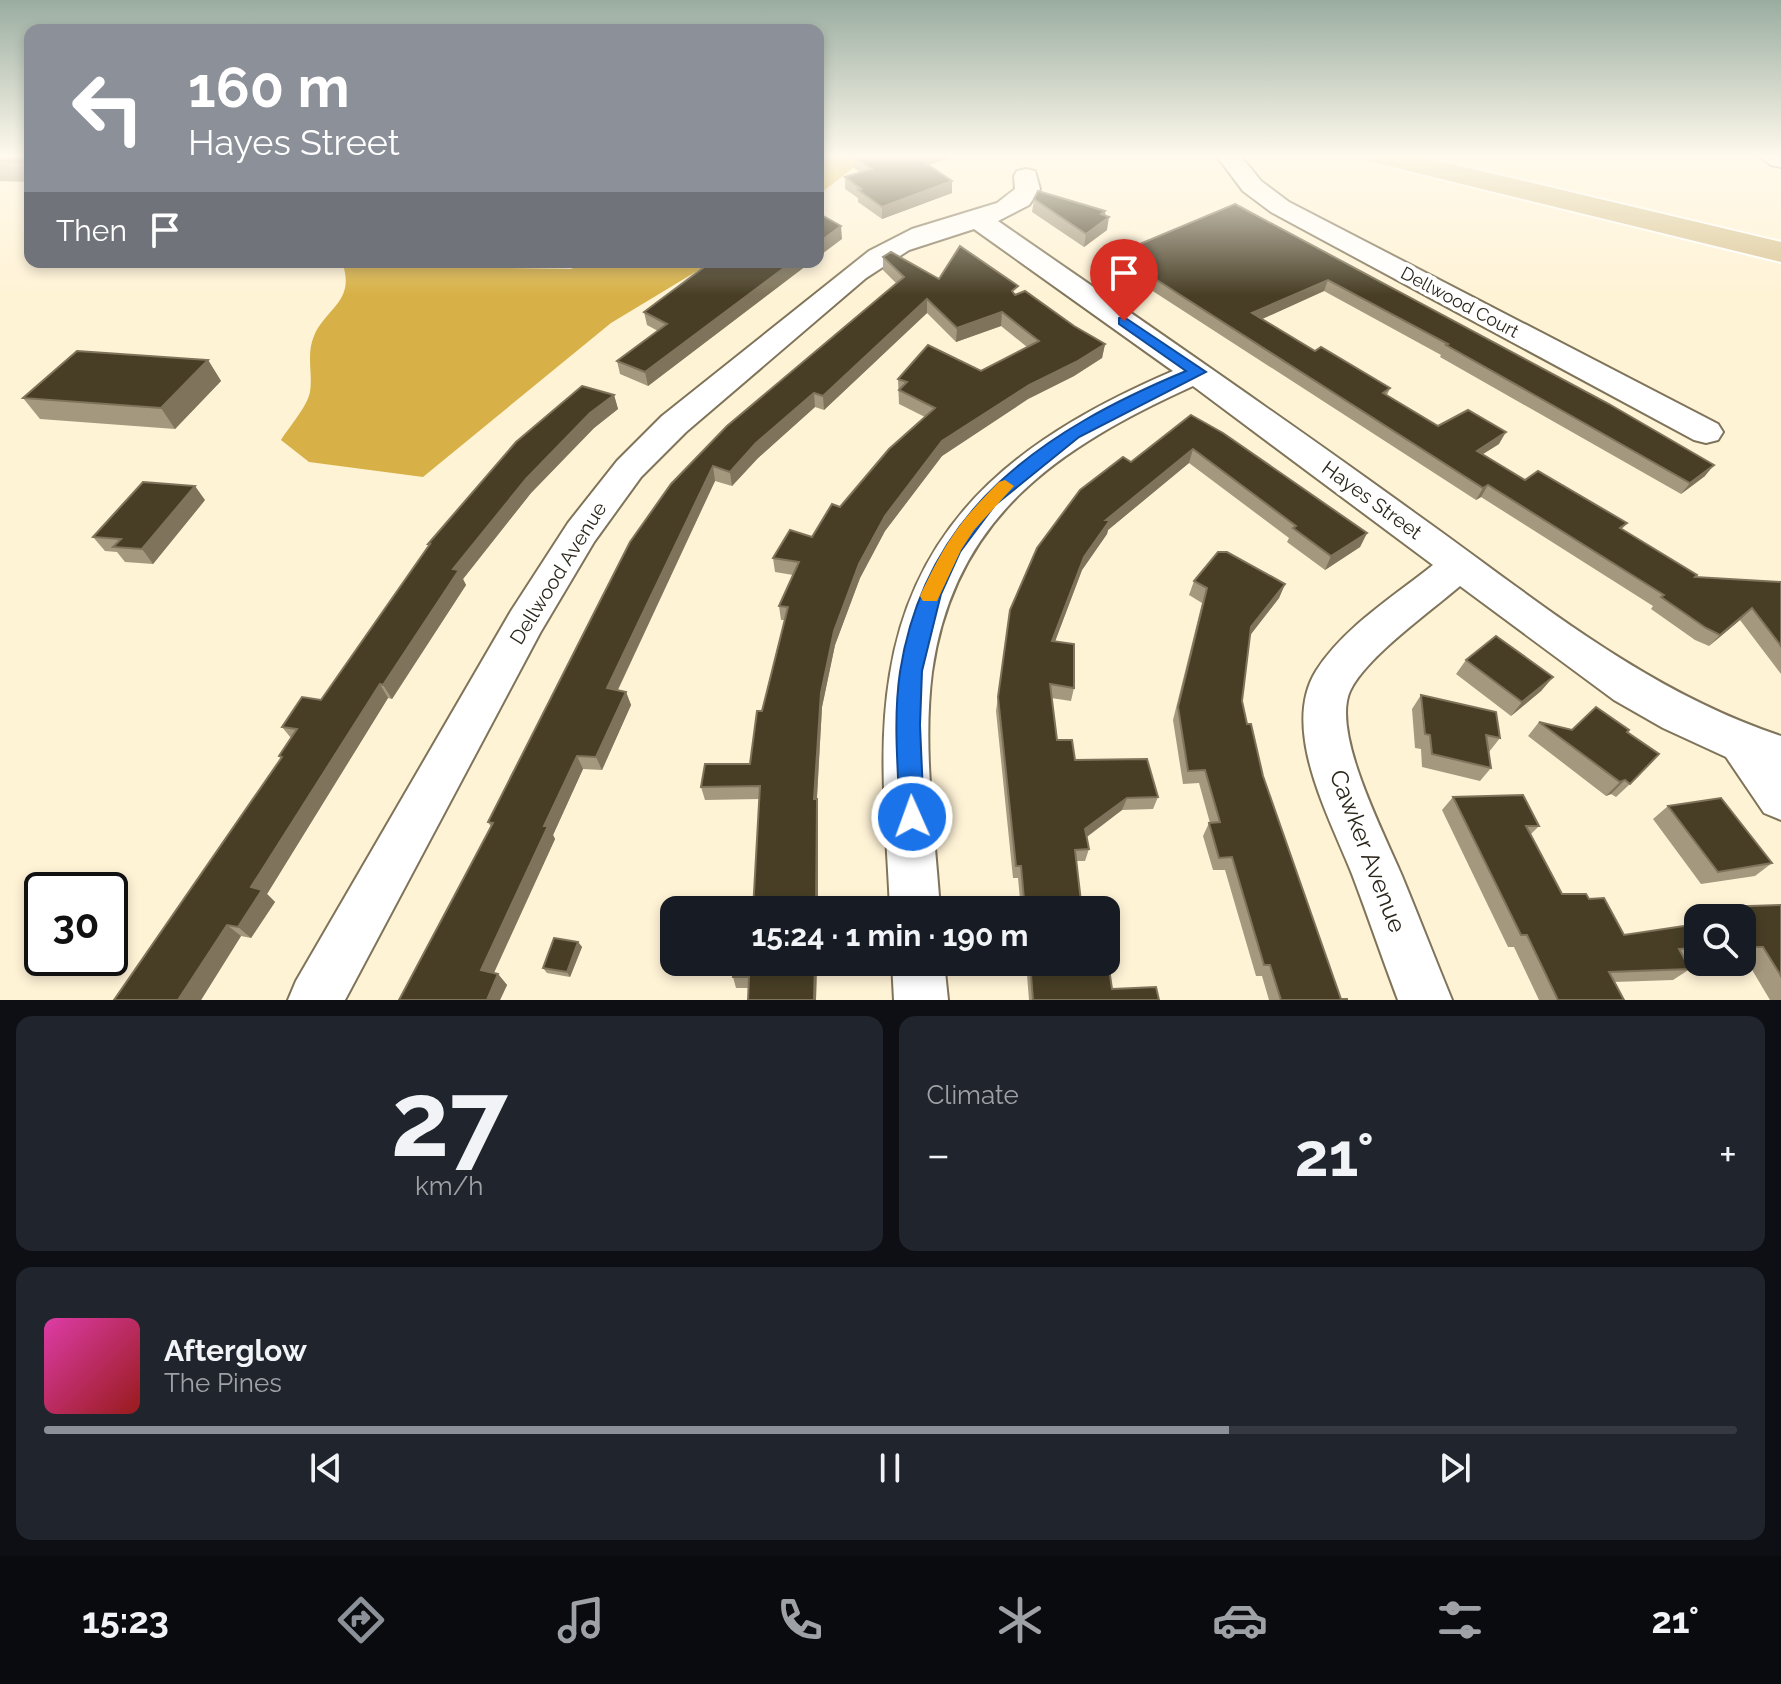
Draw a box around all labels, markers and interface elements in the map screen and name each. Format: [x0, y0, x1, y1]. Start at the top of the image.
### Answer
text: 160 m [188, 54, 350, 120]
icon: left [56, 56, 160, 160]
text: Hayes Street [188, 121, 400, 163]
icon: arrive [143, 208, 187, 252]
text: Then [56, 213, 127, 248]
pin [1090, 239, 1158, 321]
icon: arrive [1102, 251, 1146, 295]
street label: Dellwood Court [1397, 262, 1523, 342]
street label: Hayes Street [1317, 456, 1427, 544]
street label: Dellwood Avenue [505, 497, 612, 649]
street label: Cawker Avenue [1324, 765, 1412, 937]
position arrow [870, 775, 954, 859]
speed limit sign: 30 [24, 872, 128, 976]
map controls [1684, 904, 1756, 976]
button: search [1684, 904, 1756, 976]
text: 15:24 · 1 min · 190 m [752, 918, 1028, 953]
text: 27 [391, 1058, 508, 1180]
text: Climate [927, 1080, 1019, 1110]
text: 21° [1295, 1120, 1374, 1190]
text: − [927, 1129, 950, 1180]
text: + [1719, 1129, 1737, 1180]
text: km/h [415, 1171, 484, 1201]
text: Afterglow [164, 1333, 307, 1368]
text: The Pines [164, 1368, 282, 1398]
icon: previous [304, 1446, 348, 1490]
icon: pause [868, 1446, 912, 1490]
icon: next [1433, 1446, 1477, 1490]
icon: directions [333, 1592, 389, 1648]
icon: music [553, 1592, 609, 1648]
icon: phone [772, 1592, 828, 1648]
icon: climate [992, 1592, 1048, 1648]
icon: car [1212, 1592, 1268, 1648]
icon: filters [1432, 1592, 1488, 1648]
text: 15:23 [82, 1599, 169, 1641]
text: 21° [1651, 1599, 1699, 1641]

